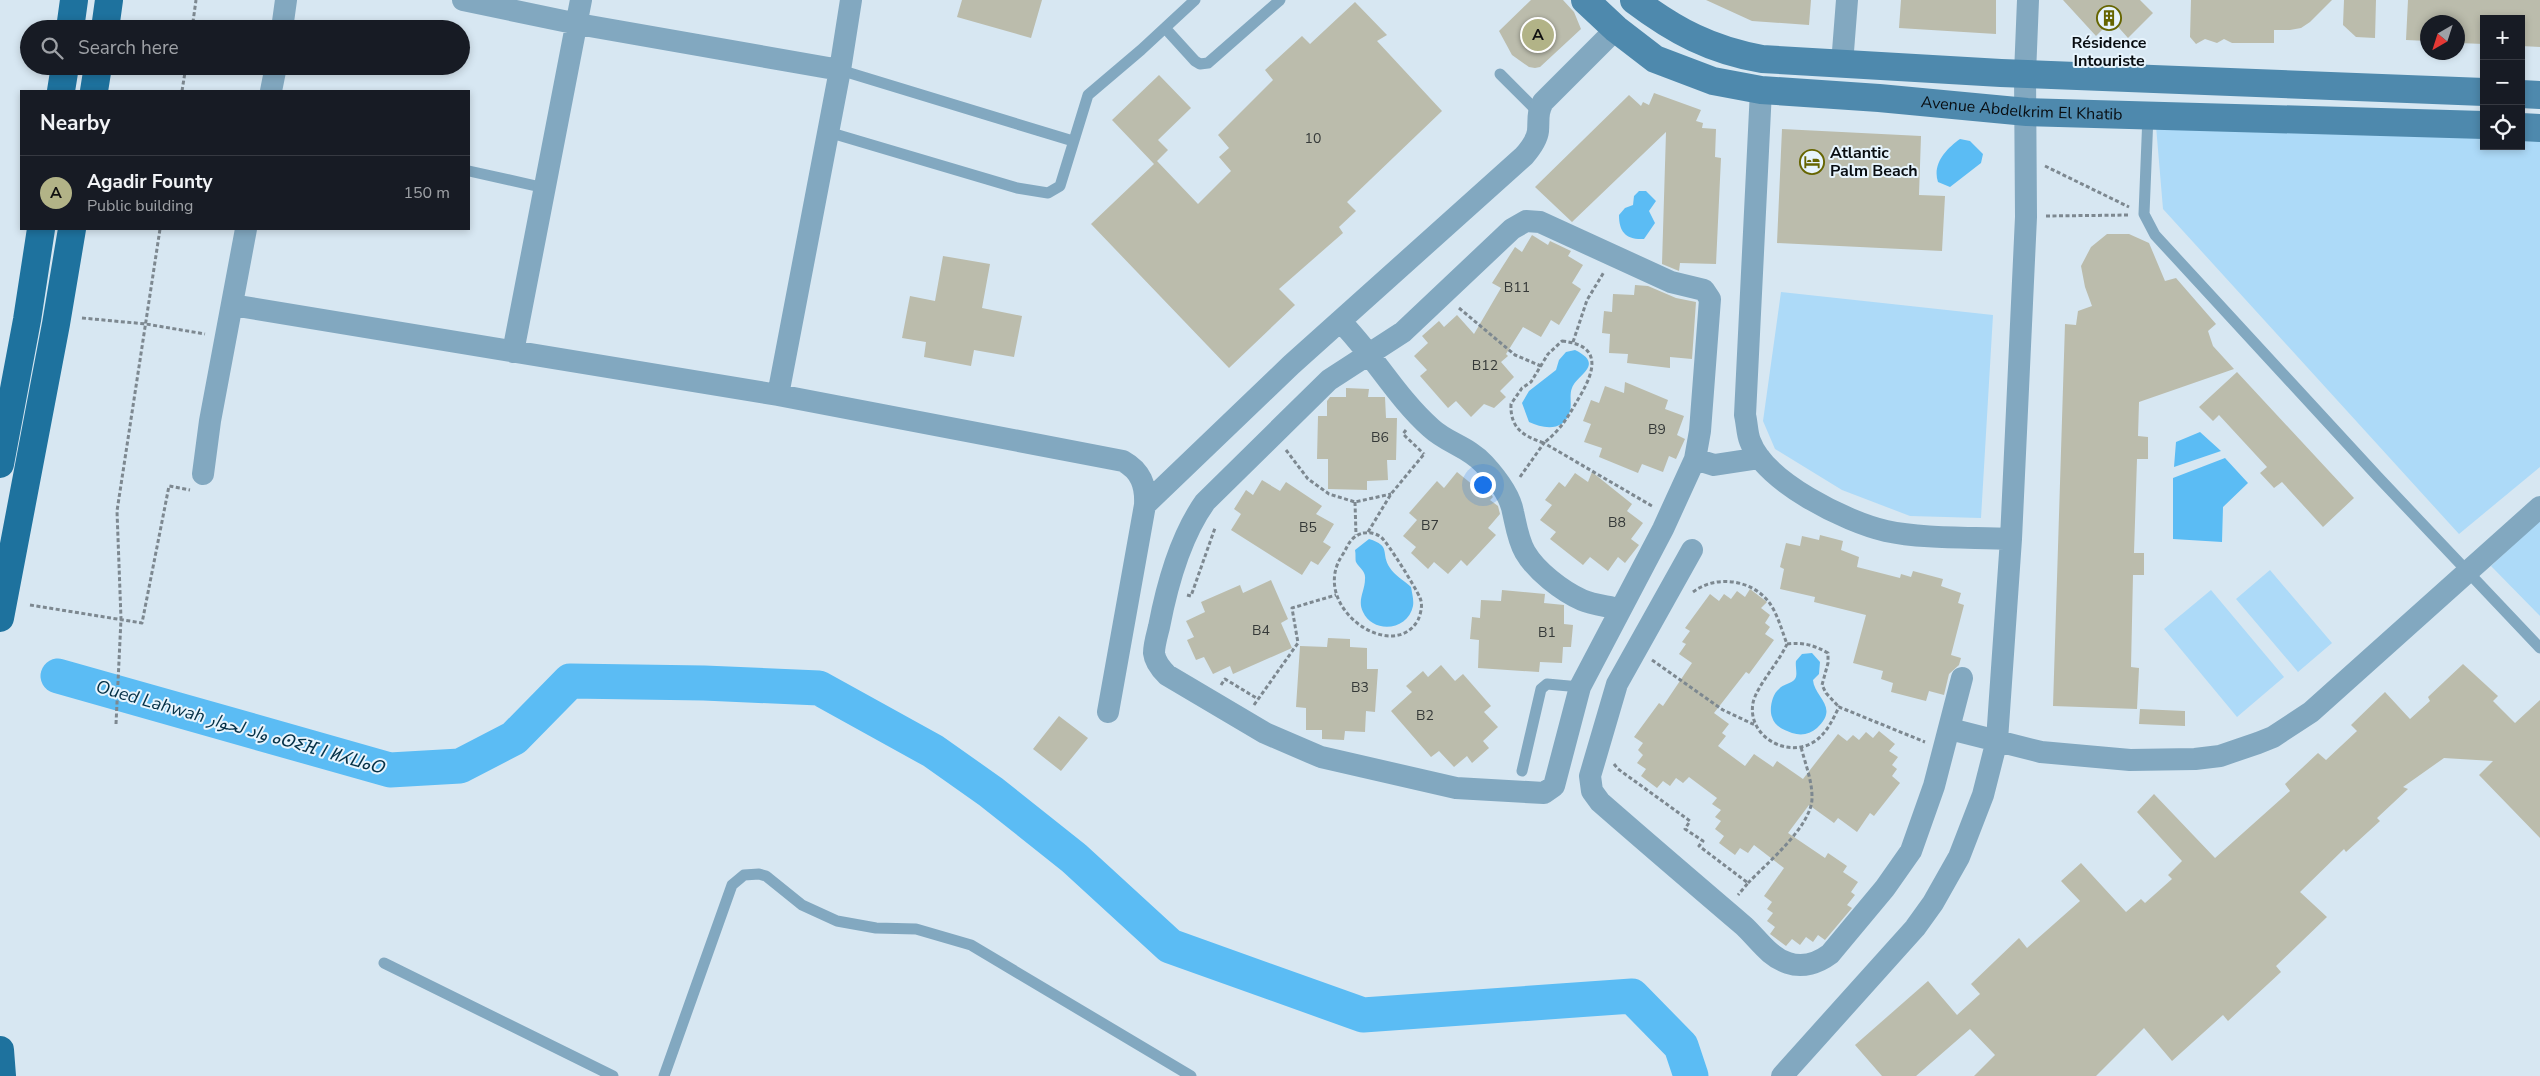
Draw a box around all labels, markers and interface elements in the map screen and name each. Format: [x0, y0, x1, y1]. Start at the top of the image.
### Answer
building icon: Résidence Intouriste [2096, 5, 2122, 31]
north arrow [2420, 15, 2465, 60]
map controls [2480, 15, 2525, 150]
button: + [2480, 15, 2525, 60]
pin: A [1522, 16, 1554, 54]
search box [20, 20, 470, 75]
place label: Résidence Intouriste [2071, 32, 2147, 72]
icon: search [38, 34, 66, 62]
text: Search here [78, 35, 179, 61]
button: − [2480, 60, 2525, 105]
street label: Avenue Abdelkrim El Khatib [1920, 91, 2123, 126]
button: locate [2480, 105, 2525, 150]
text: Nearby [40, 109, 110, 137]
house number: 10 [1305, 129, 1321, 148]
place label: Atlantic Palm Beach [1830, 142, 1918, 182]
hotel icon: Atlantic Palm Beach [1799, 149, 1825, 175]
text: Agadir Founty [87, 169, 213, 195]
text: A [50, 182, 62, 204]
text: 150 m [403, 182, 450, 204]
text: Public building [87, 195, 193, 217]
house number: B11 [1504, 278, 1530, 297]
house number: B12 [1472, 356, 1498, 375]
house number: B9 [1648, 420, 1666, 439]
house number: B6 [1371, 428, 1389, 447]
your location [1470, 472, 1496, 498]
house number: B8 [1608, 513, 1626, 532]
house number: B7 [1421, 516, 1439, 535]
house number: B5 [1299, 518, 1317, 537]
house number: B4 [1252, 621, 1270, 640]
house number: B1 [1538, 623, 1556, 642]
water label: Oued Lahwah واد لحوار ⴰⵙⵉⴼ ⵏ ⵍⵃⵡⴰⵔ [93, 674, 389, 780]
house number: B3 [1351, 678, 1369, 697]
house number: B2 [1416, 706, 1434, 725]

